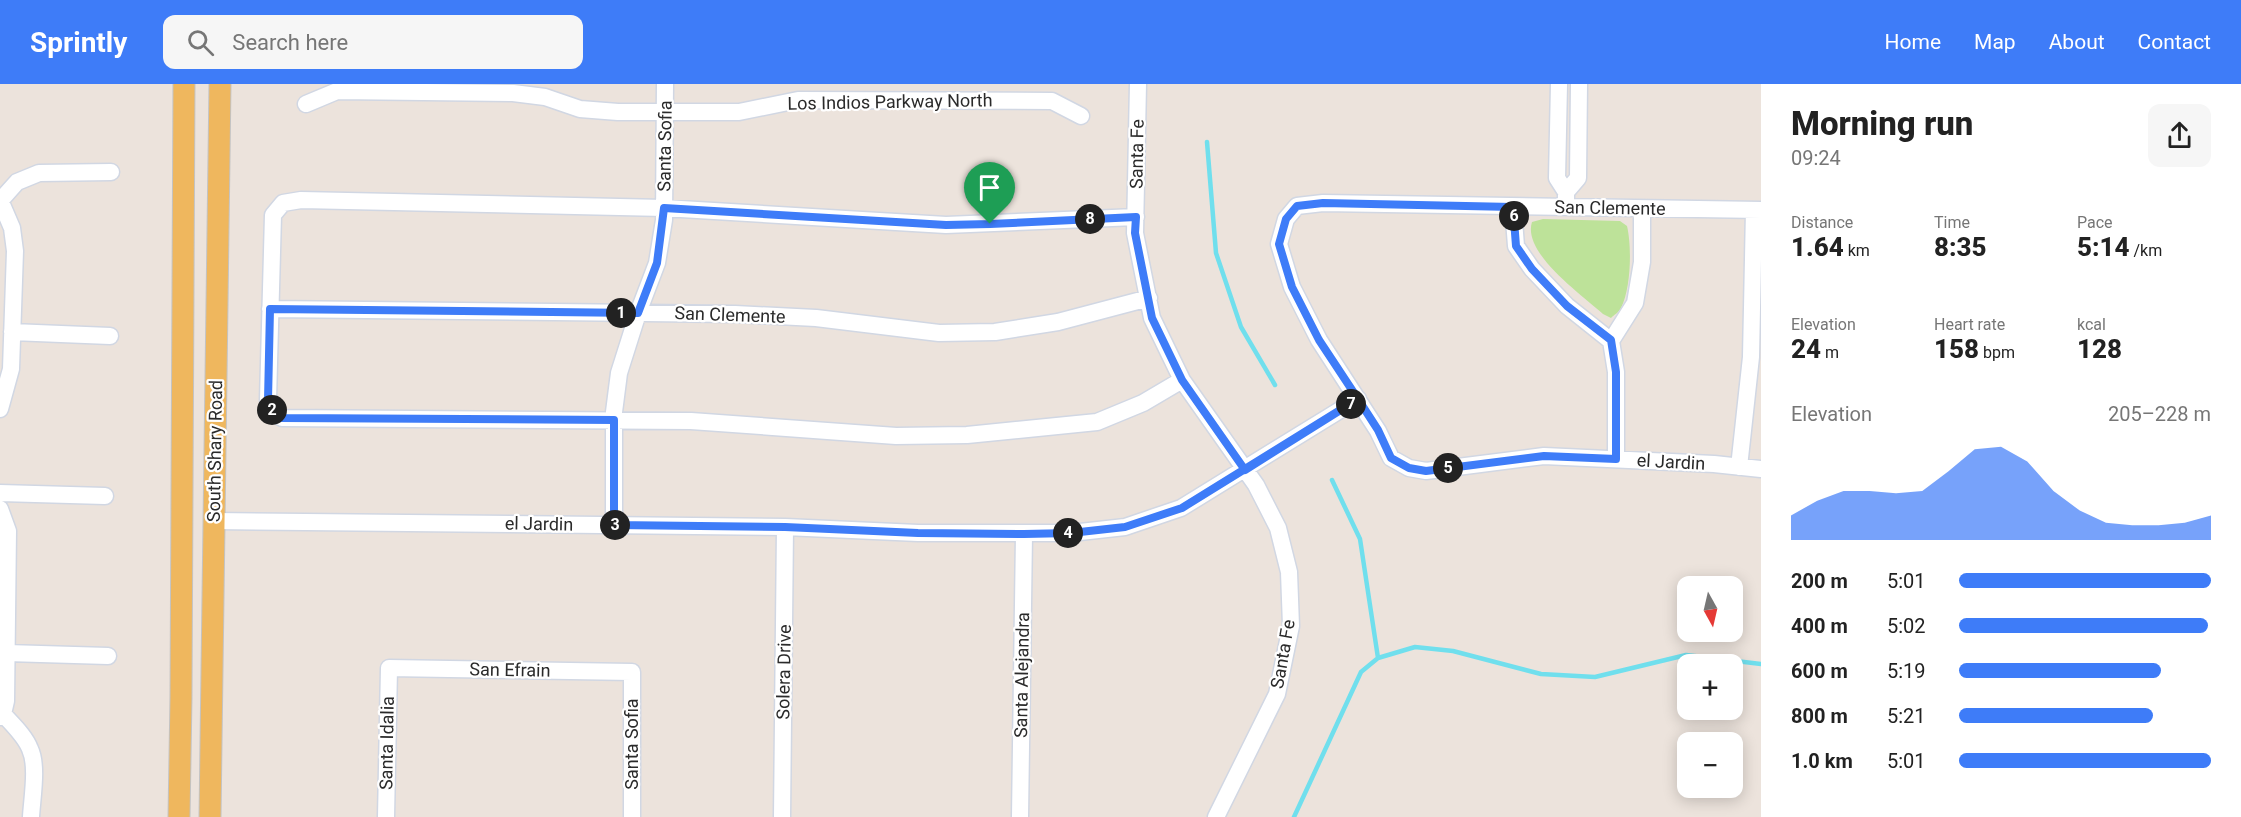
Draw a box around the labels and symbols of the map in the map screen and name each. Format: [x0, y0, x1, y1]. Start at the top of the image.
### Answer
street label: Los Indios Parkway North [787, 89, 993, 114]
street label: Santa Sofia [653, 100, 676, 192]
street label: Santa Fe [1125, 119, 1148, 189]
pin [964, 162, 1015, 224]
street label: San Clemente [1554, 196, 1666, 219]
pin: 6 [1499, 201, 1529, 231]
pin: 8 [1075, 204, 1105, 234]
pin: 1 [606, 298, 636, 328]
street label: San Clemente [674, 302, 786, 327]
street label: South Shary Road [203, 380, 226, 522]
pin: 7 [1336, 389, 1366, 419]
pin: 2 [257, 395, 287, 425]
street label: el Jardin [1636, 449, 1706, 474]
pin: 5 [1433, 453, 1463, 483]
pin: 3 [600, 510, 630, 540]
street label: el Jardin [505, 512, 573, 535]
pin: 4 [1053, 518, 1083, 548]
north arrow [1677, 576, 1743, 642]
street label: Santa Alejandra [1010, 612, 1033, 738]
street label: Santa Fe [1266, 618, 1299, 690]
street label: Solera Drive [772, 624, 795, 720]
street label: San Efrain [469, 658, 551, 681]
street label: Santa Idalia [375, 696, 398, 790]
street label: Santa Sofia [621, 698, 642, 790]

